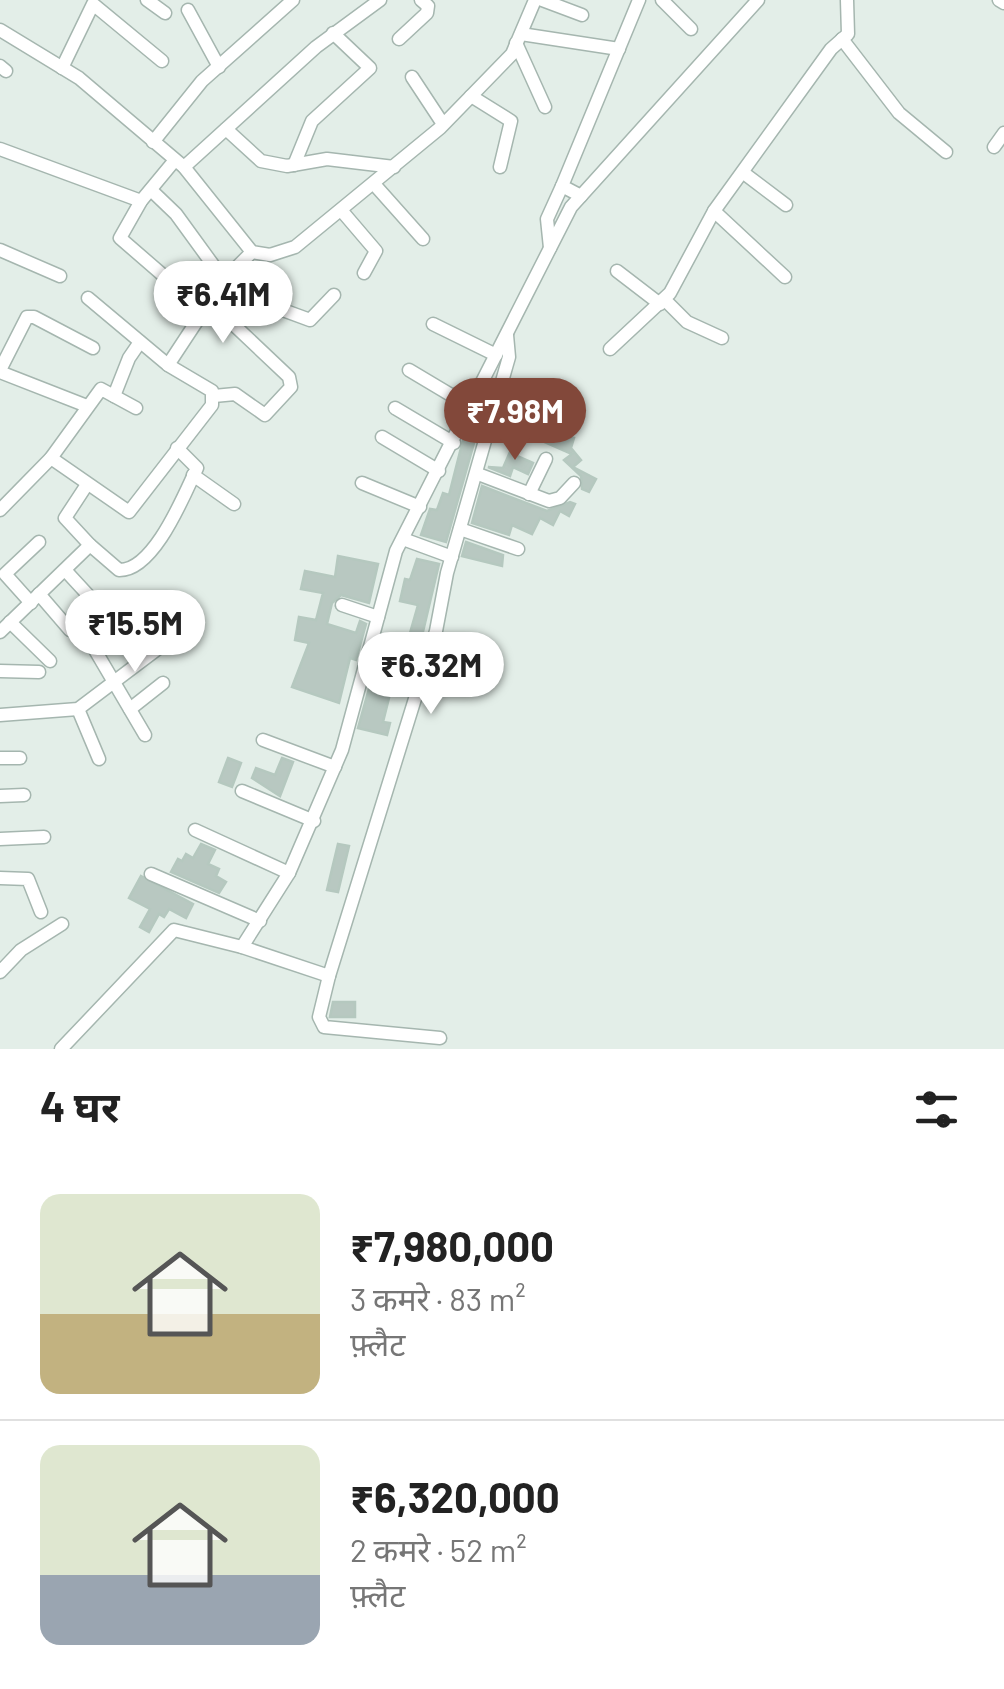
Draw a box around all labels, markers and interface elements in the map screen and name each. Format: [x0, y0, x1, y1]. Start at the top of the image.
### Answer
pin: ₹6.41M [142, 261, 304, 346]
text: ₹6.41M [176, 274, 270, 312]
pin: ₹7.98M [434, 378, 596, 463]
text: ₹7.98M [466, 391, 564, 429]
pin: ₹15.5M [54, 590, 216, 675]
text: ₹15.5M [87, 603, 183, 641]
pin: ₹6.32M [350, 632, 512, 717]
text: ₹6.32M [380, 645, 482, 683]
text: 4 घर [40, 1080, 120, 1130]
icon: filters [909, 1082, 964, 1137]
text: ₹7,980,000 [350, 1220, 554, 1270]
icon: home [120, 1234, 240, 1354]
text: 3 कमरे · 83 m² [350, 1279, 526, 1317]
text: फ़्लैट [350, 1324, 405, 1362]
text: ₹6,320,000 [350, 1471, 560, 1521]
icon: home [120, 1485, 240, 1605]
text: 2 कमरे · 52 m² [350, 1530, 527, 1568]
text: फ़्लैट [350, 1575, 405, 1613]

